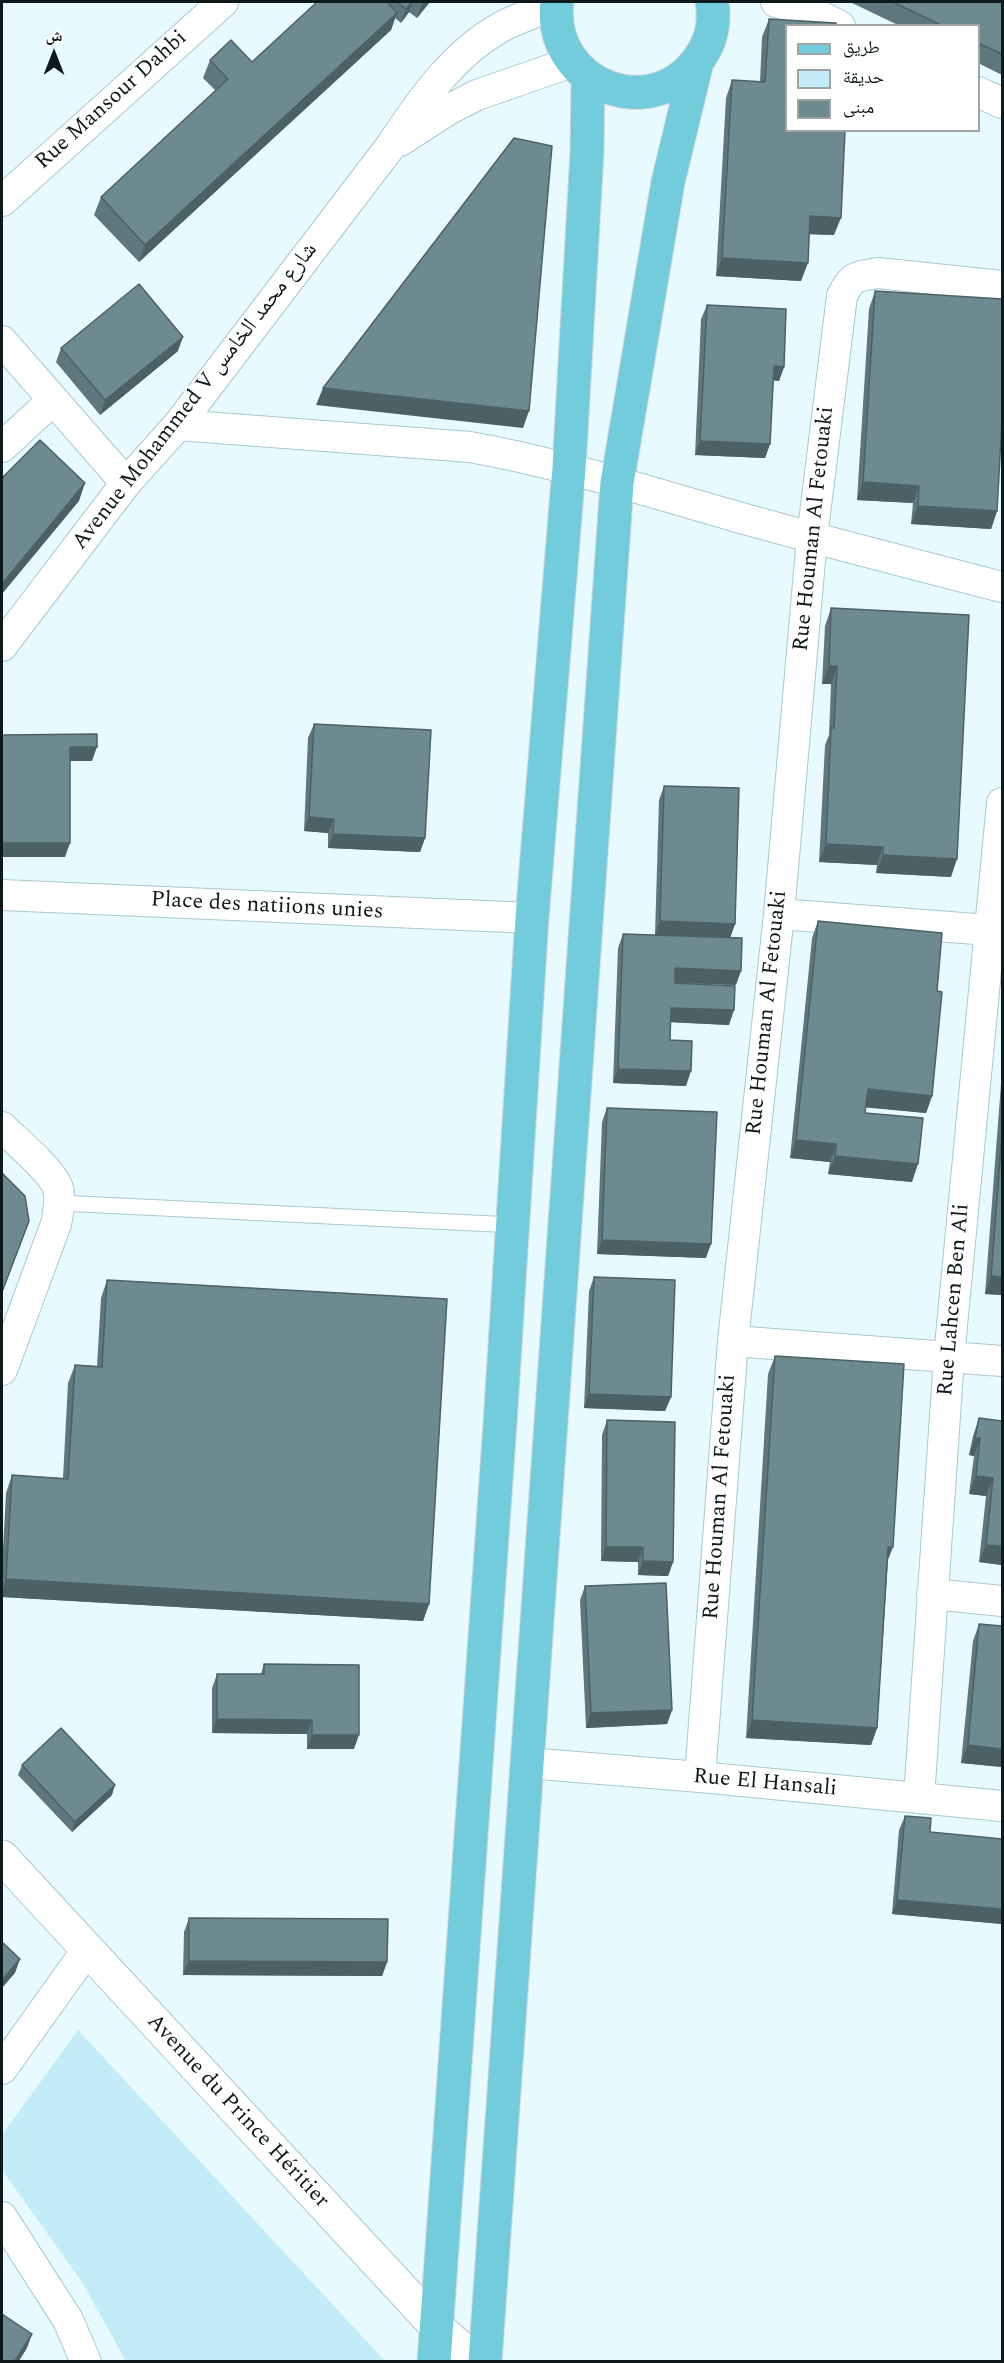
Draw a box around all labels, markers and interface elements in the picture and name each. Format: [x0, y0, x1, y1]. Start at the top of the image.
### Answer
north arrow [24, 24, 84, 84]
text: ش [46, 24, 62, 48]
legend [785, 24, 980, 132]
street label: Rue Mansour Dahbi [31, 26, 193, 176]
text: طريق [843, 34, 880, 61]
text: حديقة [843, 64, 884, 91]
text: مبنى [843, 94, 874, 121]
street label: Avenue Mohammed V شارع محمد الخامس [68, 238, 324, 556]
street label: Rue Houman Al Fetouaki [789, 405, 841, 653]
street label: Place des natiions unies [150, 888, 384, 926]
street label: Rue Houman Al Fetouaki [742, 889, 794, 1137]
street label: Rue Lahcen Ben Ali [933, 1203, 977, 1397]
street label: Rue Houman Al Fetouaki [699, 1373, 743, 1621]
street label: Rue El Hansali [692, 1765, 838, 1803]
street label: Avenue du Prince Héritier [140, 2010, 334, 2214]

